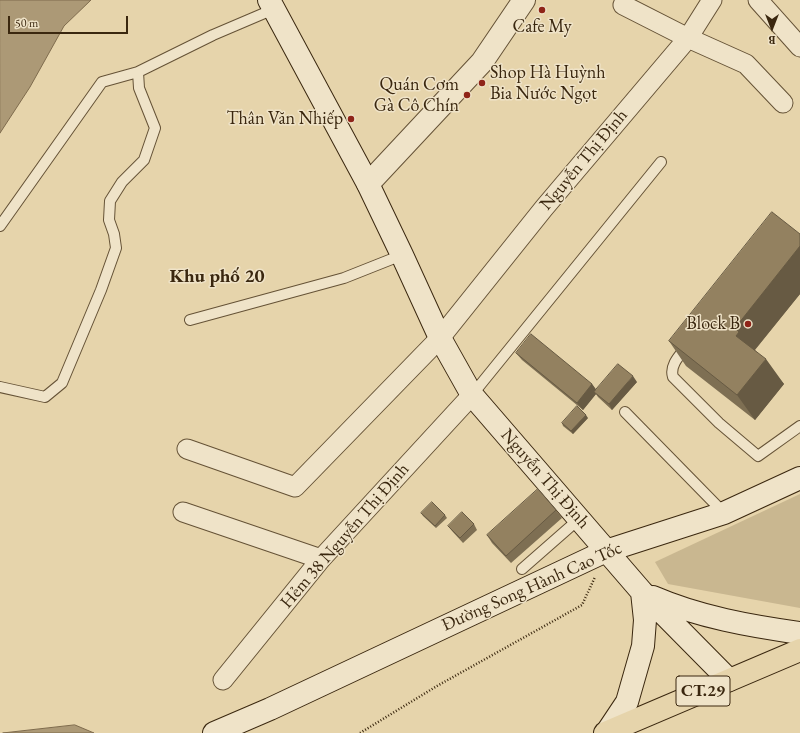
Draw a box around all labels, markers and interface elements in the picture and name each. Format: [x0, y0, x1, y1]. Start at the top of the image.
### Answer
marker: Cafe My [537, 5, 547, 15]
scale bar [10, 8, 130, 34]
north arrow [752, 8, 792, 48]
text: 50 m [15, 15, 38, 31]
place label: Cafe My [512, 16, 572, 38]
text: B [769, 33, 775, 47]
place label: Shop Hà Huỳnh Bia Nước Ngọt [490, 62, 606, 104]
place label: Quán Cơm Gà Cô Chín [374, 74, 459, 116]
marker: Shop Hà Huỳnh Bia Nước Ngọt [477, 78, 487, 88]
marker: Quán Cơm Gà Cô Chín [462, 90, 472, 100]
street label: Nguyễn Thị Định [535, 105, 633, 215]
place label: Thân Văn Nhiếp [227, 108, 343, 130]
marker: Thân Văn Nhiếp [346, 114, 356, 124]
district label: Khu phố 20 [169, 266, 265, 288]
place label: Block B [686, 313, 740, 335]
marker: Block B [743, 319, 753, 329]
street label: Nguyễn Thị Định [496, 425, 594, 533]
street label: Hẻm 38 Nguyễn Thị Định [276, 459, 414, 613]
street label: Đường Song Hành Cao Tốc [439, 537, 625, 637]
road number: CT.29 [676, 676, 730, 706]

